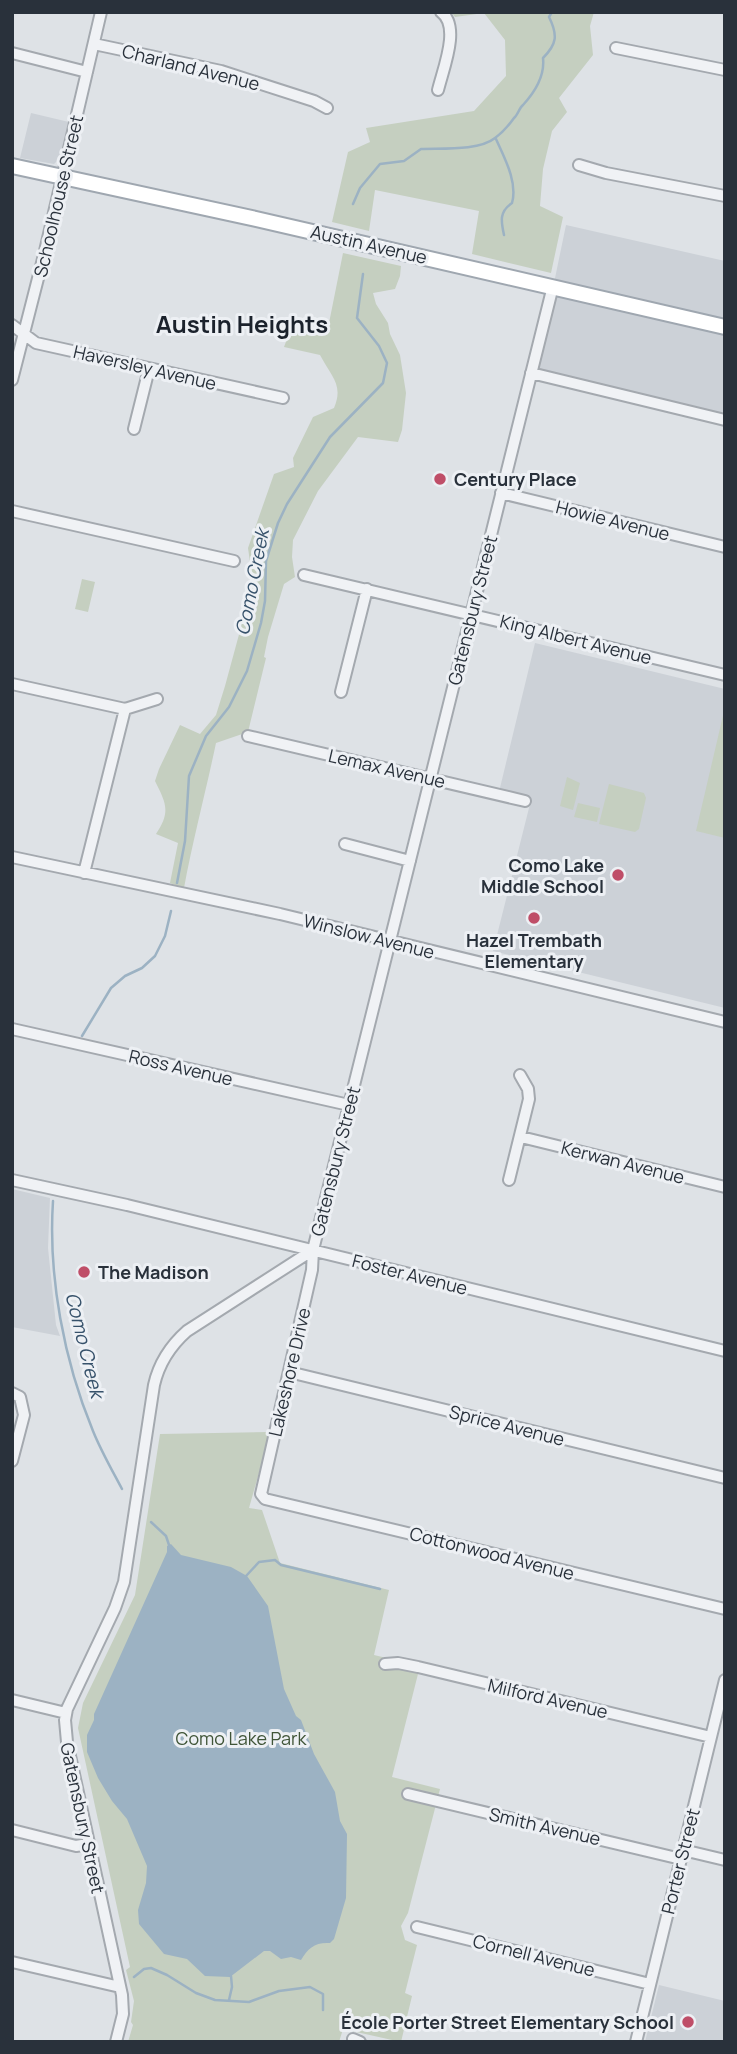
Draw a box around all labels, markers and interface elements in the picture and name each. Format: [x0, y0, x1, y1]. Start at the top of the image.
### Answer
street label: Charland Avenue [120, 38, 262, 96]
street label: Schoolhouse Street [28, 113, 88, 279]
street label: Austin Avenue [308, 219, 430, 269]
district label: Austin Heights [156, 307, 328, 340]
street label: Haversley Avenue [71, 339, 219, 395]
place label: Century Place [454, 467, 577, 491]
marker: Century Place [432, 471, 448, 487]
street label: Howie Avenue [554, 494, 672, 546]
water label: Como Creek [229, 524, 276, 637]
street label: Gatensbury Street [442, 533, 502, 687]
street label: King Albert Avenue [498, 609, 654, 669]
street label: Lemax Avenue [326, 743, 448, 793]
place label: Como Lake Middle School [481, 853, 604, 898]
marker: Como Lake Middle School [610, 867, 626, 883]
street label: Winslow Avenue [301, 908, 437, 964]
marker: Hazel Trembath Elementary [526, 910, 542, 926]
place label: Hazel Trembath Elementary [466, 928, 602, 973]
street label: Ross Avenue [127, 1043, 235, 1091]
street label: Gatensbury Street [305, 1084, 365, 1238]
street label: Kerwan Avenue [559, 1135, 687, 1189]
street label: Foster Avenue [350, 1248, 470, 1300]
place label: The Madison [98, 1260, 209, 1284]
marker: The Madison [76, 1264, 92, 1280]
water label: Como Creek [59, 1290, 111, 1403]
street label: Lakeshore Drive [262, 1305, 316, 1439]
street label: Sprice Avenue [447, 1399, 567, 1451]
street label: Cottonwood Avenue [407, 1521, 577, 1585]
street label: Milford Avenue [486, 1673, 610, 1723]
park label: Como Lake Park [176, 1726, 308, 1750]
street label: Gatensbury Street [55, 1740, 111, 1896]
street label: Smith Avenue [487, 1802, 603, 1850]
street label: Porter Street [655, 1806, 705, 1916]
street label: Cornell Avenue [471, 1928, 597, 1982]
place label: École Porter Street Elementary School [341, 2010, 674, 2034]
marker: École Porter Street Elementary School [680, 2014, 696, 2030]

